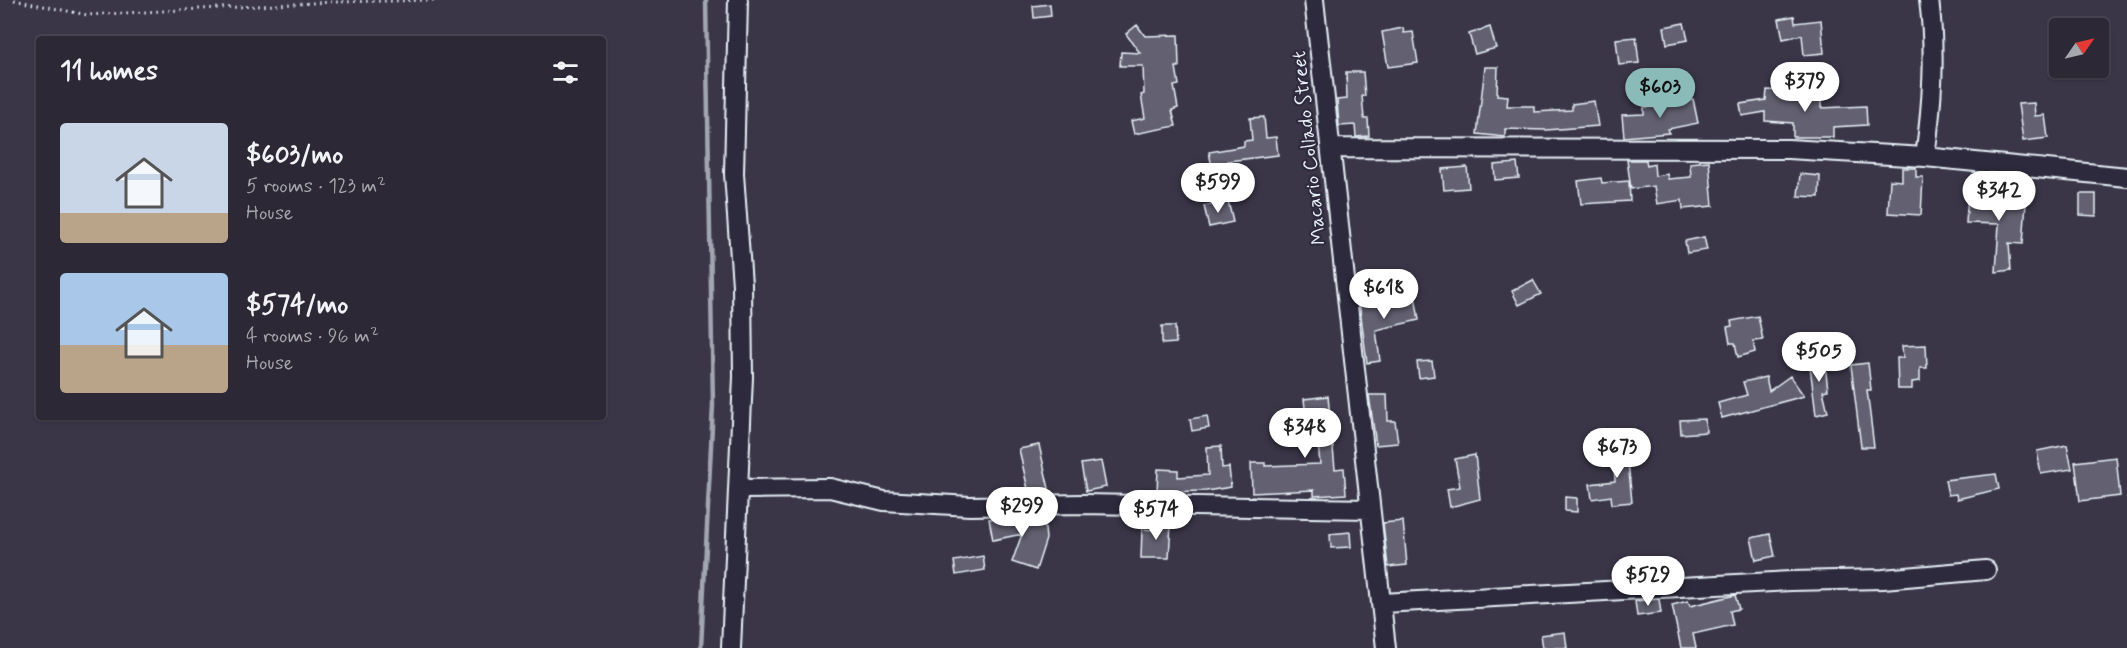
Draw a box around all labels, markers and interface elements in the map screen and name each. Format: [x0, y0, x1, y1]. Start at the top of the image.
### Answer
north arrow [2049, 18, 2109, 78]
map controls [2049, 18, 2109, 78]
street label: Macario Collado Street [1286, 50, 1333, 246]
text: 11 homes [60, 55, 158, 89]
icon: filters [549, 56, 582, 89]
pin: $379 [1769, 62, 1841, 113]
pin: $603 [1624, 68, 1696, 119]
text: $379 [1784, 68, 1826, 95]
text: $603 [1639, 74, 1681, 101]
text: $603/mo [246, 139, 343, 173]
icon: home [108, 147, 180, 219]
pin: $599 [1182, 163, 1254, 214]
text: $599 [1195, 169, 1241, 196]
pin: $342 [1963, 171, 2035, 222]
text: 5 rooms · 123 m² [246, 173, 386, 200]
text: $342 [1977, 177, 2021, 204]
text: House [246, 200, 293, 227]
pin: $618 [1348, 269, 1420, 320]
text: $618 [1363, 275, 1405, 302]
text: $574/mo [246, 289, 348, 323]
icon: home [108, 297, 180, 369]
text: 4 rooms · 96 m² [246, 323, 379, 350]
pin: $505 [1783, 332, 1855, 383]
text: $505 [1796, 338, 1842, 365]
text: House [246, 350, 293, 377]
pin: $348 [1269, 408, 1341, 459]
text: $348 [1283, 414, 1327, 441]
pin: $673 [1581, 428, 1653, 479]
text: $673 [1597, 434, 1637, 461]
pin: $299 [986, 487, 1058, 538]
pin: $574 [1120, 490, 1192, 541]
text: $299 [1000, 493, 1044, 520]
text: $574 [1133, 496, 1179, 523]
pin: $529 [1612, 556, 1684, 607]
text: $529 [1626, 562, 1670, 589]

